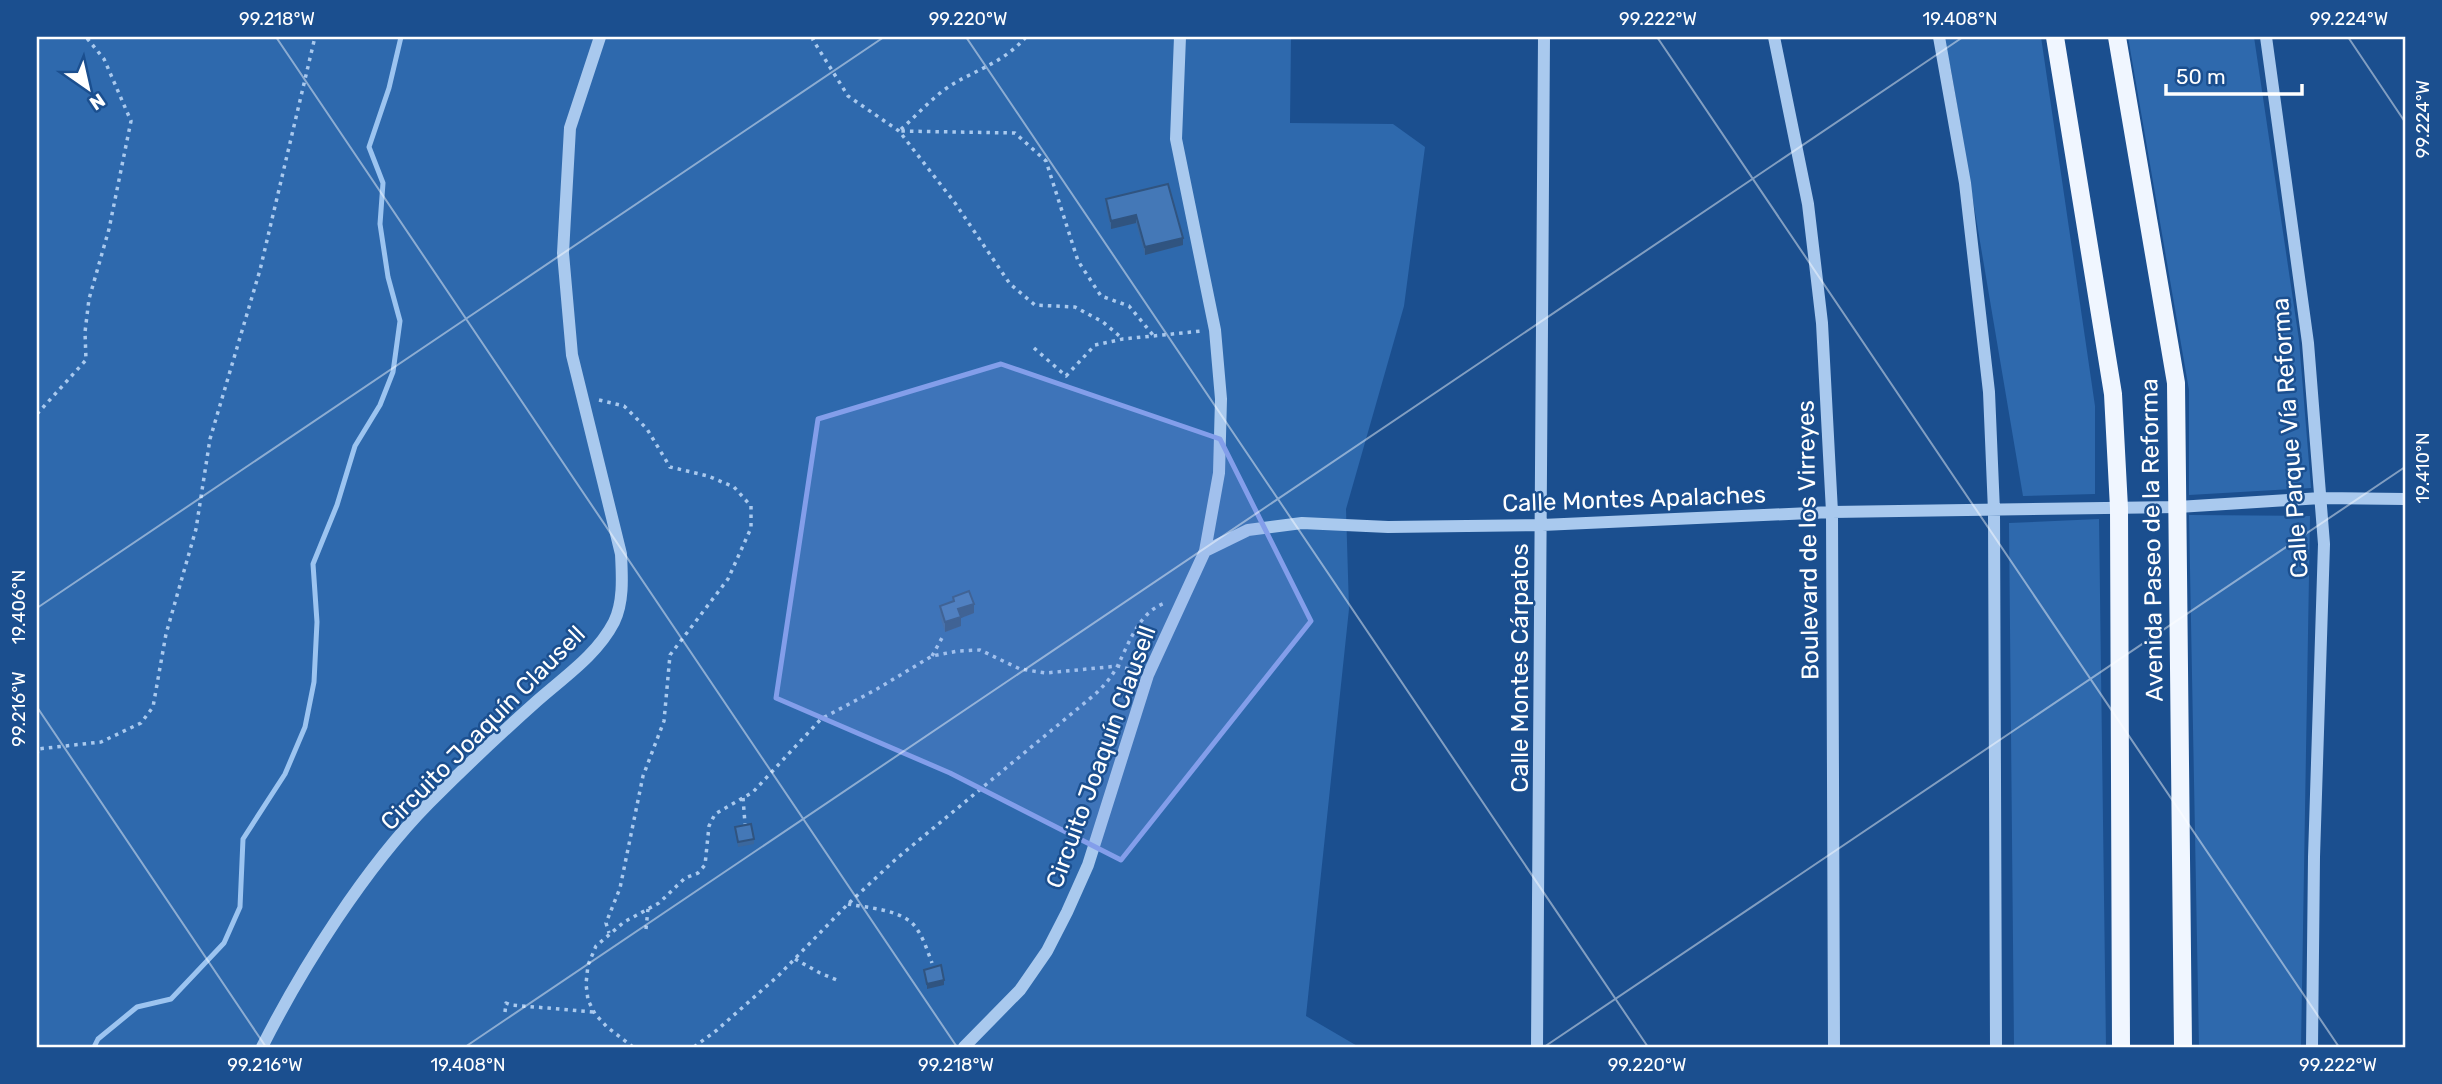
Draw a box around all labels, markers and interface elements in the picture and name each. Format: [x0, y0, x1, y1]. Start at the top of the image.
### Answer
text: 99.218°W [239, 8, 315, 30]
text: 99.220°W [929, 8, 1007, 30]
text: 99.222°W [1619, 8, 1697, 30]
text: 19.408°N [1922, 8, 1998, 30]
text: 99.224°W [2310, 8, 2388, 30]
north arrow [52, 52, 122, 122]
scale bar [2166, 52, 2302, 96]
text: 50 m [2176, 64, 2226, 89]
text: 99.224°W [2412, 80, 2434, 158]
text: N [85, 88, 109, 115]
street label: Calle Parque Vía Reforma [2266, 297, 2314, 579]
street label: Avenida Paseo de la Reforma [2135, 378, 2169, 702]
street label: Boulevard de los Virreyes [1792, 400, 1824, 680]
text: 19.410°N [2412, 433, 2434, 503]
street label: Calle Montes Apalaches [1502, 480, 1766, 518]
street label: Calle Montes Cárpatos [1506, 543, 1534, 793]
text: 19.406°N [8, 570, 30, 644]
street label: Circuito Joaquín Clausell [375, 620, 591, 836]
street label: Circuito Joaquín Clausell [1040, 622, 1162, 892]
text: 99.216°W [8, 671, 30, 747]
text: 99.216°W [227, 1054, 303, 1076]
text: 19.408°N [430, 1054, 506, 1076]
text: 99.218°W [918, 1054, 994, 1076]
text: 99.220°W [1608, 1054, 1686, 1076]
text: 99.222°W [2299, 1054, 2377, 1076]

